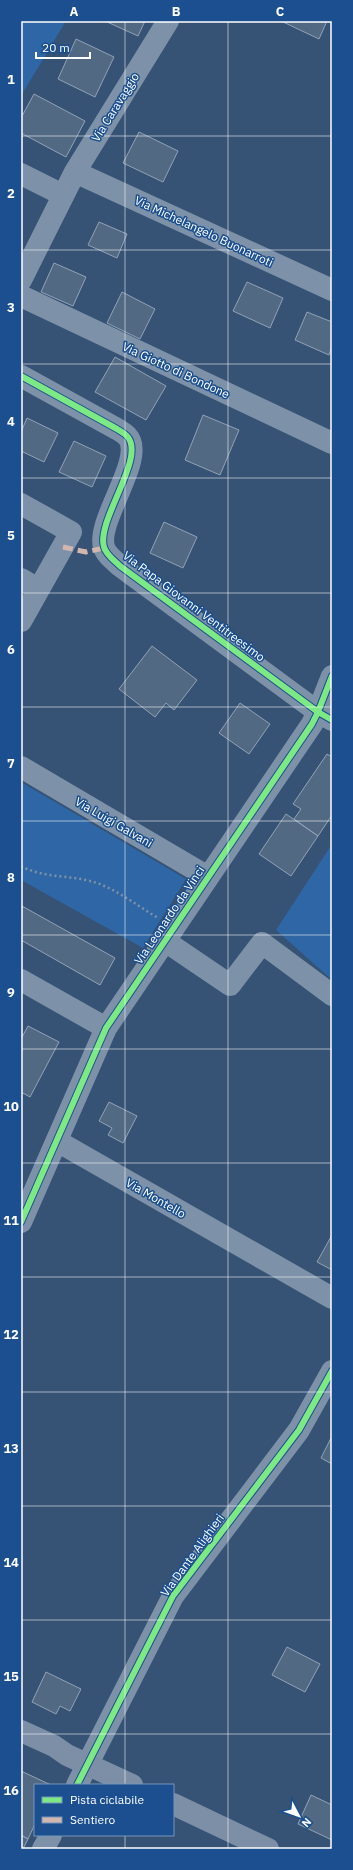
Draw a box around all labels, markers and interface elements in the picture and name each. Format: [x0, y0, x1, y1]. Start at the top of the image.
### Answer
text: A [70, 3, 79, 20]
text: B [172, 3, 181, 20]
text: C [276, 3, 285, 20]
scale bar [36, 34, 90, 60]
text: 20 m [42, 40, 70, 55]
street label: Via Caravaggio [88, 69, 142, 144]
text: 1 [7, 71, 15, 88]
text: 2 [7, 185, 15, 202]
street label: Via Michelangelo Buonarroti [132, 192, 276, 270]
text: 3 [7, 299, 15, 316]
street label: Via Giotto di Bondone [120, 339, 232, 402]
text: 4 [7, 413, 15, 430]
text: 5 [7, 527, 15, 544]
street label: Via Papa Giovanni Ventitreesimo [120, 548, 268, 665]
text: 6 [7, 641, 15, 658]
text: 7 [7, 755, 15, 772]
street label: Via Luigi Galvani [72, 794, 156, 850]
street label: Via Leonardo da Vinci [131, 863, 207, 967]
text: 8 [7, 869, 15, 886]
text: 9 [7, 984, 15, 1001]
text: 10 [3, 1098, 19, 1115]
street label: Via Montello [123, 1175, 189, 1221]
text: 11 [3, 1212, 19, 1229]
text: 12 [3, 1326, 19, 1343]
text: 13 [3, 1440, 19, 1457]
street label: Via Dante Alighieri [157, 1511, 227, 1599]
text: 14 [3, 1554, 19, 1571]
text: 15 [3, 1668, 19, 1685]
text: 16 [3, 1782, 19, 1799]
legend [34, 1784, 174, 1836]
text: Pista ciclabile [70, 1792, 144, 1807]
north arrow [279, 1796, 319, 1836]
text: Sentiero [70, 1812, 116, 1827]
text: N [299, 1815, 314, 1830]

